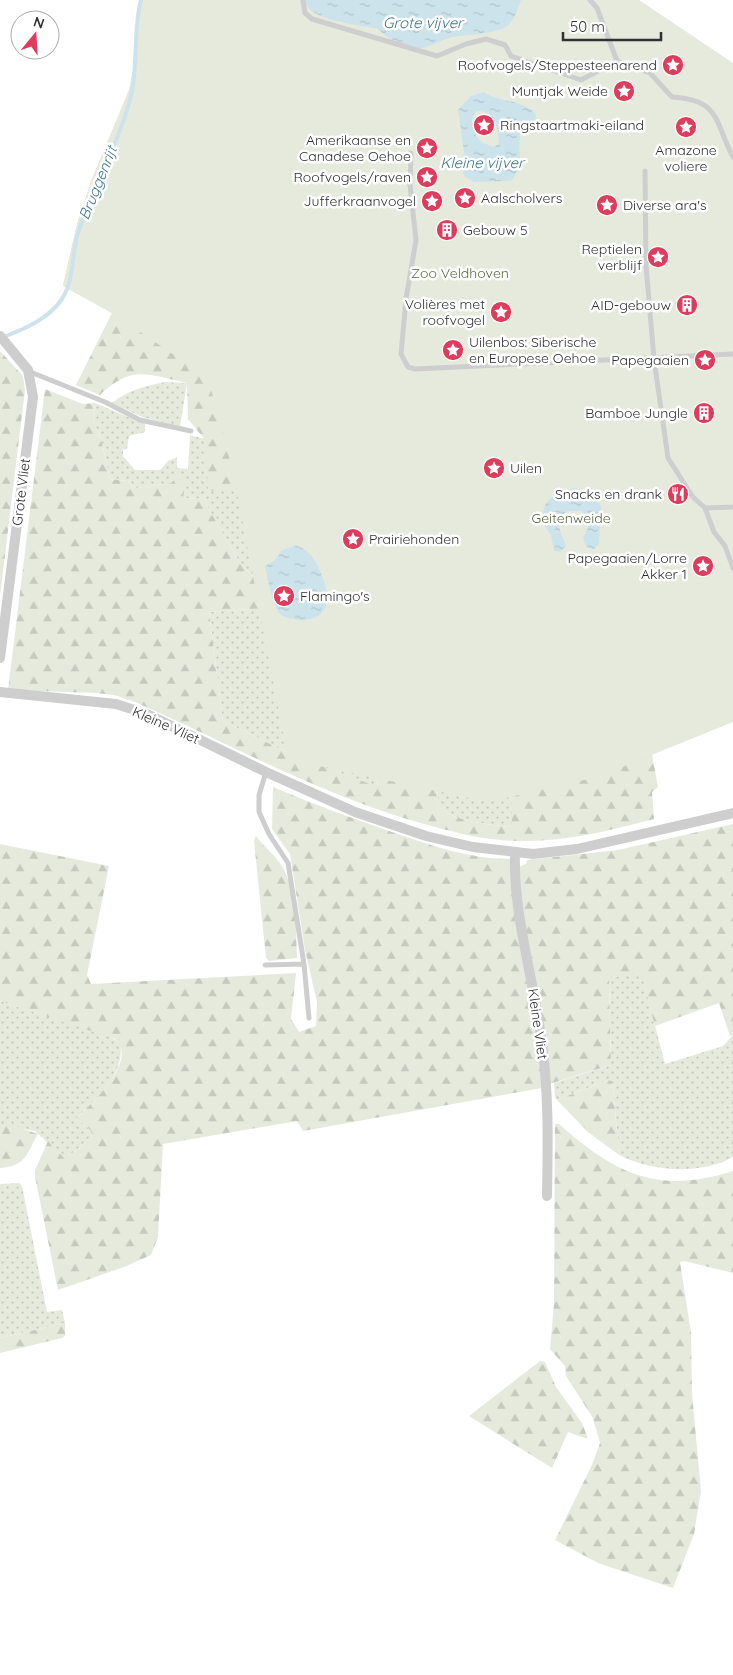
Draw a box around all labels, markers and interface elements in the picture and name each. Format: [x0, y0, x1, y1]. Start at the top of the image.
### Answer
north arrow [10, 10, 60, 60]
scale bar [563, 10, 660, 42]
text: N [31, 12, 47, 33]
water label: Grote vijver [383, 13, 465, 32]
text: 50 m [570, 17, 605, 36]
place icon: Roofvogels/Steppesteenarend [661, 53, 685, 77]
place label: Roofvogels/Steppesteenarend [458, 56, 657, 74]
place icon: Muntjak Weide [612, 79, 636, 103]
place label: Muntjak Weide [511, 82, 608, 100]
place icon: Ringstaartmaki-eiland [472, 113, 496, 137]
place icon: Amazone voliere [674, 115, 698, 139]
place label: Ringstaartmaki-eiland [500, 116, 644, 134]
place label: Amerikaanse en Canadese Oehoe [299, 131, 411, 165]
place icon: Amerikaanse en Canadese Oehoe [415, 136, 439, 160]
place label: Amazone voliere [655, 141, 717, 175]
water label: Bruggenrijt [74, 142, 122, 222]
water label: Kleine vijver [440, 153, 526, 172]
place icon: Roofvogels/raven [415, 165, 439, 189]
place label: Roofvogels/raven [293, 168, 411, 186]
place icon: Aalscholvers [453, 186, 477, 210]
place icon: Jufferkraanvogel [420, 189, 444, 213]
place label: Aalscholvers [481, 189, 562, 207]
place label: Jufferkraanvogel [303, 192, 416, 210]
place icon: Diverse ara's [595, 193, 619, 217]
place label: Diverse ara's [623, 196, 706, 214]
building icon: Gebouw 5 [435, 218, 459, 242]
place label: Gebouw 5 [463, 221, 528, 239]
place label: Reptielen verblijf [582, 240, 642, 274]
place icon: Reptielen verblijf [646, 245, 670, 269]
park label: Zoo Veldhoven [411, 264, 509, 282]
building icon: AID-gebouw [675, 293, 699, 317]
place label: Volières met roofvogel [405, 295, 485, 329]
place label: AID-gebouw [591, 296, 671, 314]
place icon: Volières met roofvogel [489, 300, 513, 324]
place label: Uilenbos: Siberische en Europese Oehoe [469, 333, 596, 367]
place icon: Uilenbos: Siberische en Europese Oehoe [441, 338, 465, 362]
place icon: Papegaaien [693, 348, 717, 372]
place label: Papegaaien [611, 351, 689, 369]
building icon: Bamboe Jungle [692, 401, 716, 425]
place label: Bamboe Jungle [585, 404, 688, 422]
place icon: Uilen [482, 456, 506, 480]
street label: Grote Vliet [8, 457, 34, 527]
place label: Uilen [510, 459, 542, 477]
restaurant icon: Snacks en drank [666, 482, 690, 506]
place label: Snacks en drank [555, 485, 662, 503]
park label: Geitenweide [531, 509, 611, 527]
place icon: Prairiehonden [341, 527, 365, 551]
place label: Prairiehonden [369, 530, 459, 548]
place label: Papegaaien/Lorre Akker 1 [568, 549, 687, 583]
place icon: Papegaaien/Lorre Akker 1 [691, 554, 715, 578]
place icon: Flamingo's [272, 584, 296, 608]
place label: Flamingo's [300, 587, 370, 605]
street label: Kleine Vliet [130, 702, 203, 748]
street label: Kleine Vliet [524, 987, 552, 1061]

